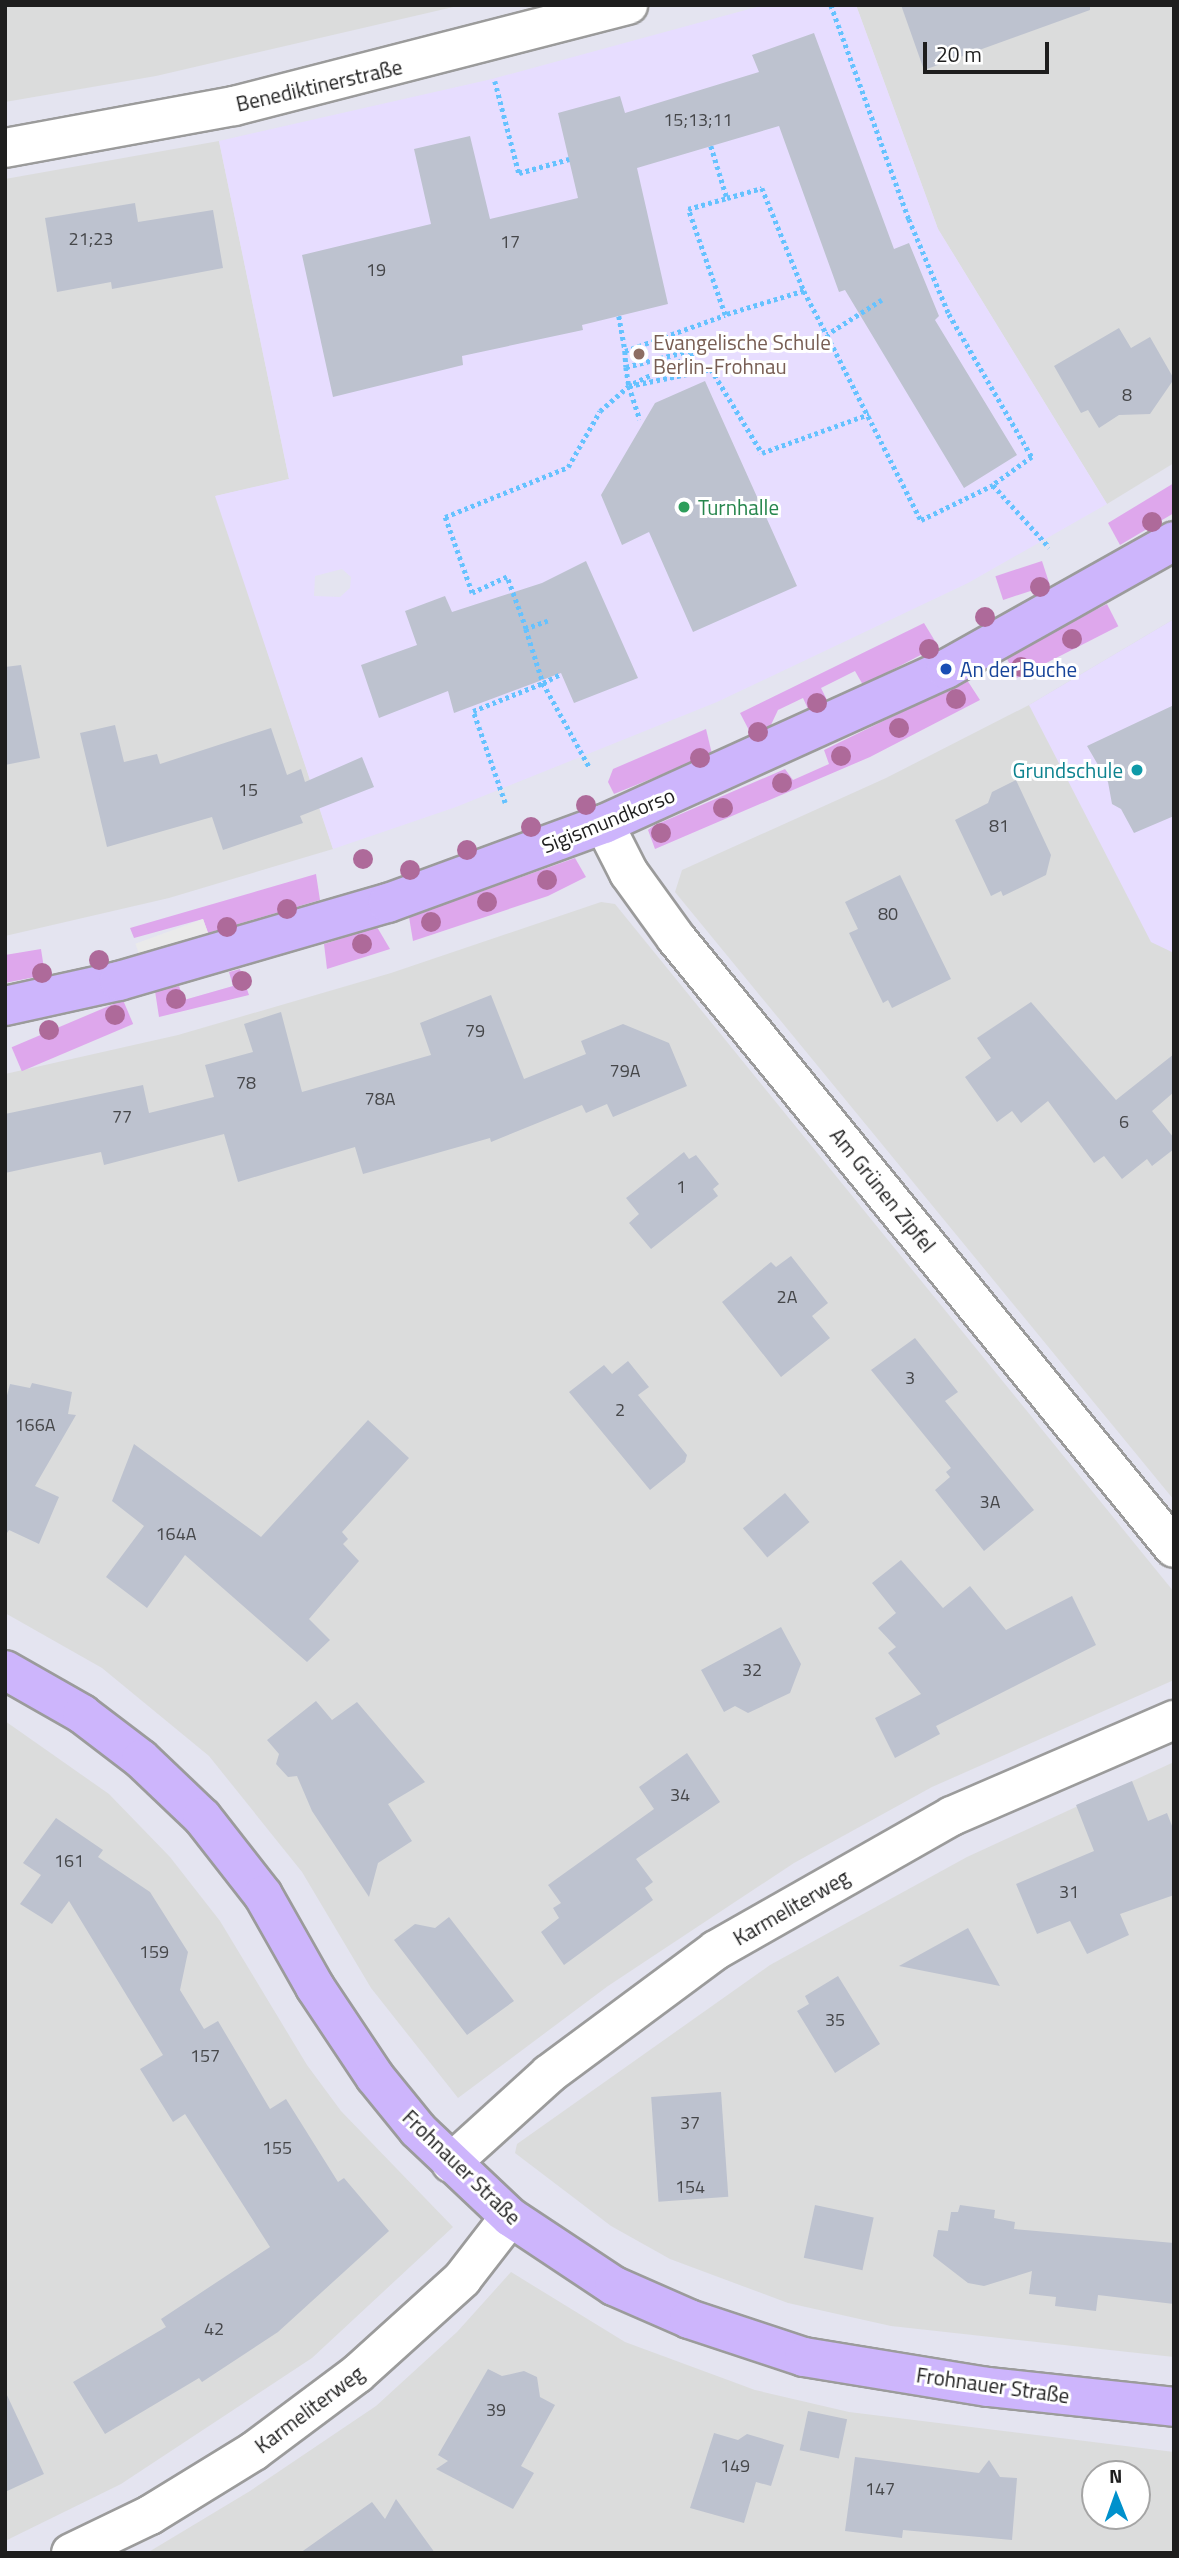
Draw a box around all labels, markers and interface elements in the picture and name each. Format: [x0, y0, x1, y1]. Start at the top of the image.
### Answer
scale bar [927, 28, 1053, 72]
text: 20 m [936, 38, 982, 70]
street label: Benediktinerstraße [233, 54, 405, 116]
house number: 15;13;11 [663, 109, 733, 131]
house number: 21;23 [69, 228, 113, 250]
house number: 17 [500, 231, 520, 253]
house number: 19 [366, 259, 386, 281]
place label: Evangelische Schule Berlin-Frohnau [653, 329, 831, 379]
marker: Evangelische Schule Berlin-Frohnau [631, 346, 647, 362]
house number: 8 [1122, 384, 1132, 406]
place label: Turnhalle [698, 494, 779, 520]
marker: Turnhalle [676, 499, 692, 515]
place label: An der Buche [960, 656, 1077, 682]
marker: An der Buche [938, 661, 954, 677]
place label: Grundschule [1012, 757, 1123, 783]
marker: Grundschule [1129, 762, 1145, 778]
house number: 15 [238, 779, 258, 801]
street label: Sigismundkorso [538, 782, 678, 858]
house number: 81 [989, 815, 1009, 837]
house number: 80 [878, 903, 898, 925]
house number: 79 [465, 1020, 485, 1042]
house number: 79A [610, 1060, 640, 1082]
house number: 78 [236, 1072, 256, 1094]
house number: 78A [365, 1088, 395, 1110]
house number: 77 [112, 1106, 132, 1128]
house number: 6 [1119, 1111, 1129, 1133]
street label: Am Grünen Zipfel [825, 1123, 941, 1257]
house number: 1 [676, 1176, 686, 1198]
house number: 2A [777, 1286, 797, 1308]
house number: 3 [905, 1367, 915, 1389]
house number: 2 [615, 1399, 625, 1421]
house number: 166A [15, 1414, 55, 1436]
house number: 3A [980, 1491, 1000, 1513]
house number: 164A [156, 1523, 196, 1545]
house number: 32 [742, 1659, 762, 1681]
house number: 34 [670, 1784, 690, 1806]
house number: 161 [54, 1850, 84, 1872]
street label: Karmeliterweg [728, 1864, 854, 1950]
house number: 31 [1059, 1881, 1079, 1903]
house number: 159 [139, 1941, 169, 1963]
house number: 35 [825, 2009, 845, 2031]
house number: 157 [190, 2045, 220, 2067]
street label: Frohnauer Straße [398, 2104, 526, 2230]
house number: 37 [680, 2112, 700, 2134]
house number: 155 [262, 2137, 292, 2159]
house number: 154 [675, 2176, 705, 2198]
house number: 42 [204, 2318, 224, 2340]
street label: Karmeliterweg [250, 2360, 368, 2458]
street label: Frohnauer Straße [915, 2362, 1071, 2408]
house number: 39 [486, 2399, 506, 2421]
house number: 149 [720, 2455, 750, 2477]
north arrow [1081, 2460, 1151, 2530]
text: N [1109, 2461, 1122, 2490]
house number: 147 [865, 2478, 895, 2500]

